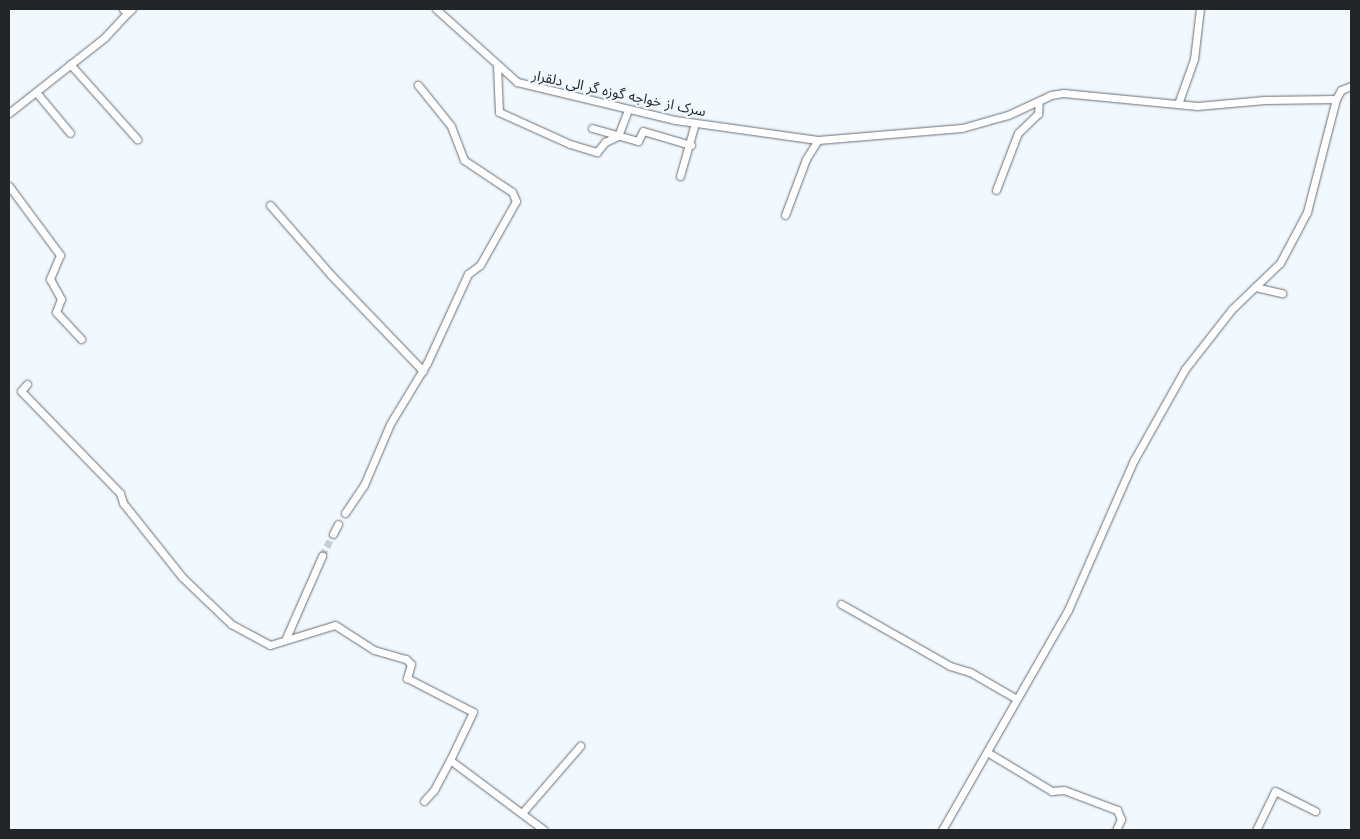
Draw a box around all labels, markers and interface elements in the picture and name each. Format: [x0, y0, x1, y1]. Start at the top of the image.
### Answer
street label: سرک از خواجه گوزه گر الی دلقرار [531, 66, 707, 120]

